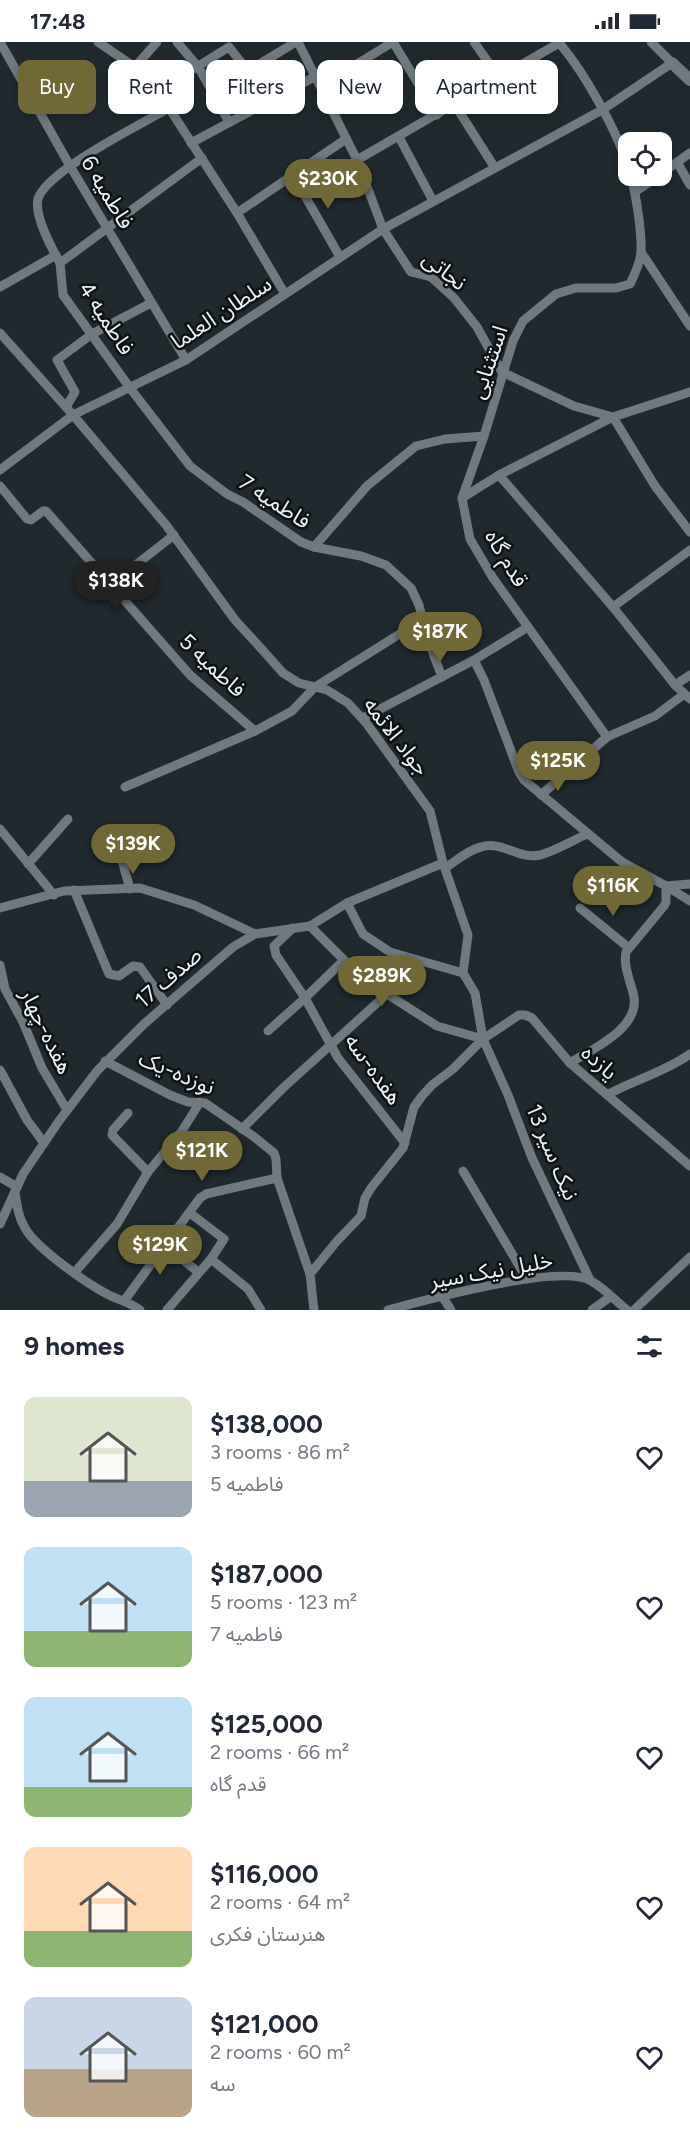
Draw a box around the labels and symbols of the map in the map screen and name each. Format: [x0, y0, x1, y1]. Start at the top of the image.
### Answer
street label: فاطمیه 6 [75, 151, 140, 234]
pin: $230K [286, 159, 370, 210]
street label: نجاتی [417, 245, 472, 296]
street label: سلطان العلما [166, 270, 277, 355]
street label: فاطمیه 4 [73, 277, 140, 360]
street label: استثنایی [463, 322, 514, 402]
street label: فاطمیه 7 [234, 468, 316, 535]
street label: قدم گاه [476, 525, 534, 593]
pin: $138K [74, 561, 158, 612]
pin: $187K [398, 612, 482, 663]
street label: فاطمیه 5 [174, 628, 251, 703]
street label: جواد الائمه [358, 692, 436, 781]
pin: $125K [516, 741, 600, 792]
pin: $139K [91, 824, 175, 875]
pin: $116K [571, 866, 655, 917]
street label: صدف 17 [129, 941, 207, 1014]
pin: $289K [340, 956, 424, 1007]
street label: هفده-چهار [13, 983, 79, 1079]
street label: هفده-سه [339, 1028, 408, 1110]
street label: یازده [576, 1039, 623, 1086]
street label: نوزده-یک [135, 1044, 219, 1101]
street label: نیک سیر 13 [520, 1100, 585, 1204]
pin: $121K [160, 1131, 244, 1182]
pin: $129K [118, 1225, 202, 1276]
street label: خلیل نیک سیر [426, 1246, 555, 1295]

